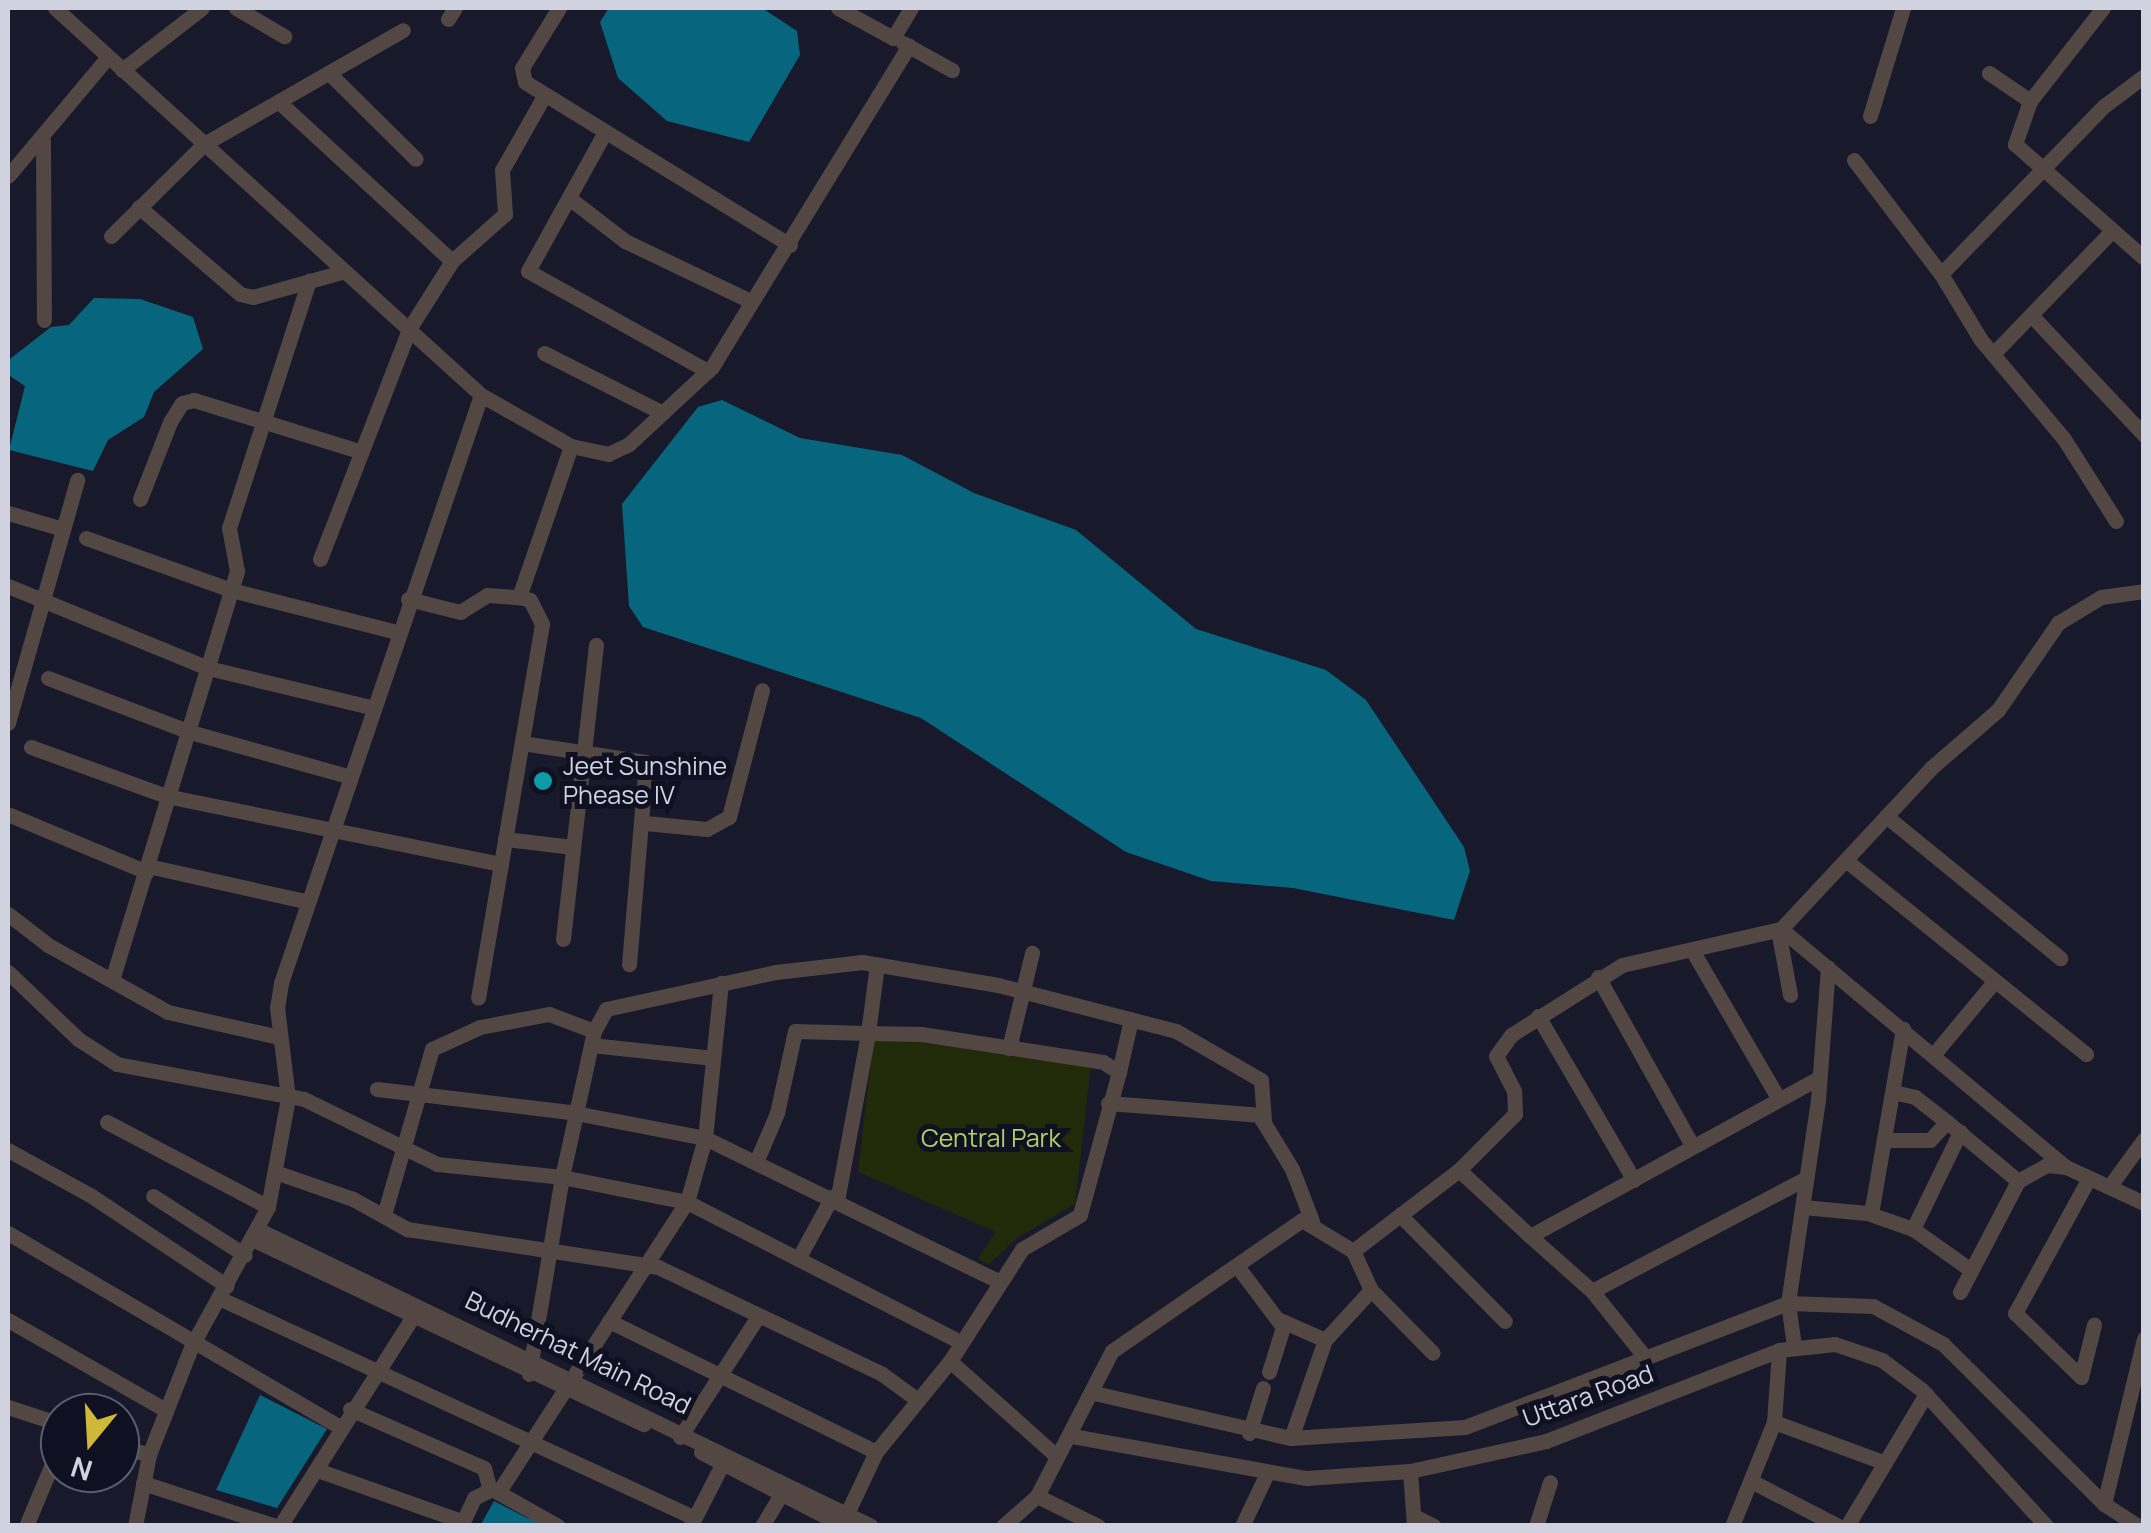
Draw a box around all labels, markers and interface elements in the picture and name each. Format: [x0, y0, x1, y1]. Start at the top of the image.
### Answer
place label: Jeet Sunshine Phease IV [563, 752, 727, 811]
marker: Jeet Sunshine Phease IV [532, 770, 554, 792]
park label: Central Park [921, 1123, 1061, 1153]
street label: Budherhat Main Road [460, 1285, 696, 1421]
street label: Uttara Road [1519, 1359, 1657, 1433]
north arrow [40, 1393, 140, 1493]
text: N [66, 1448, 97, 1491]

